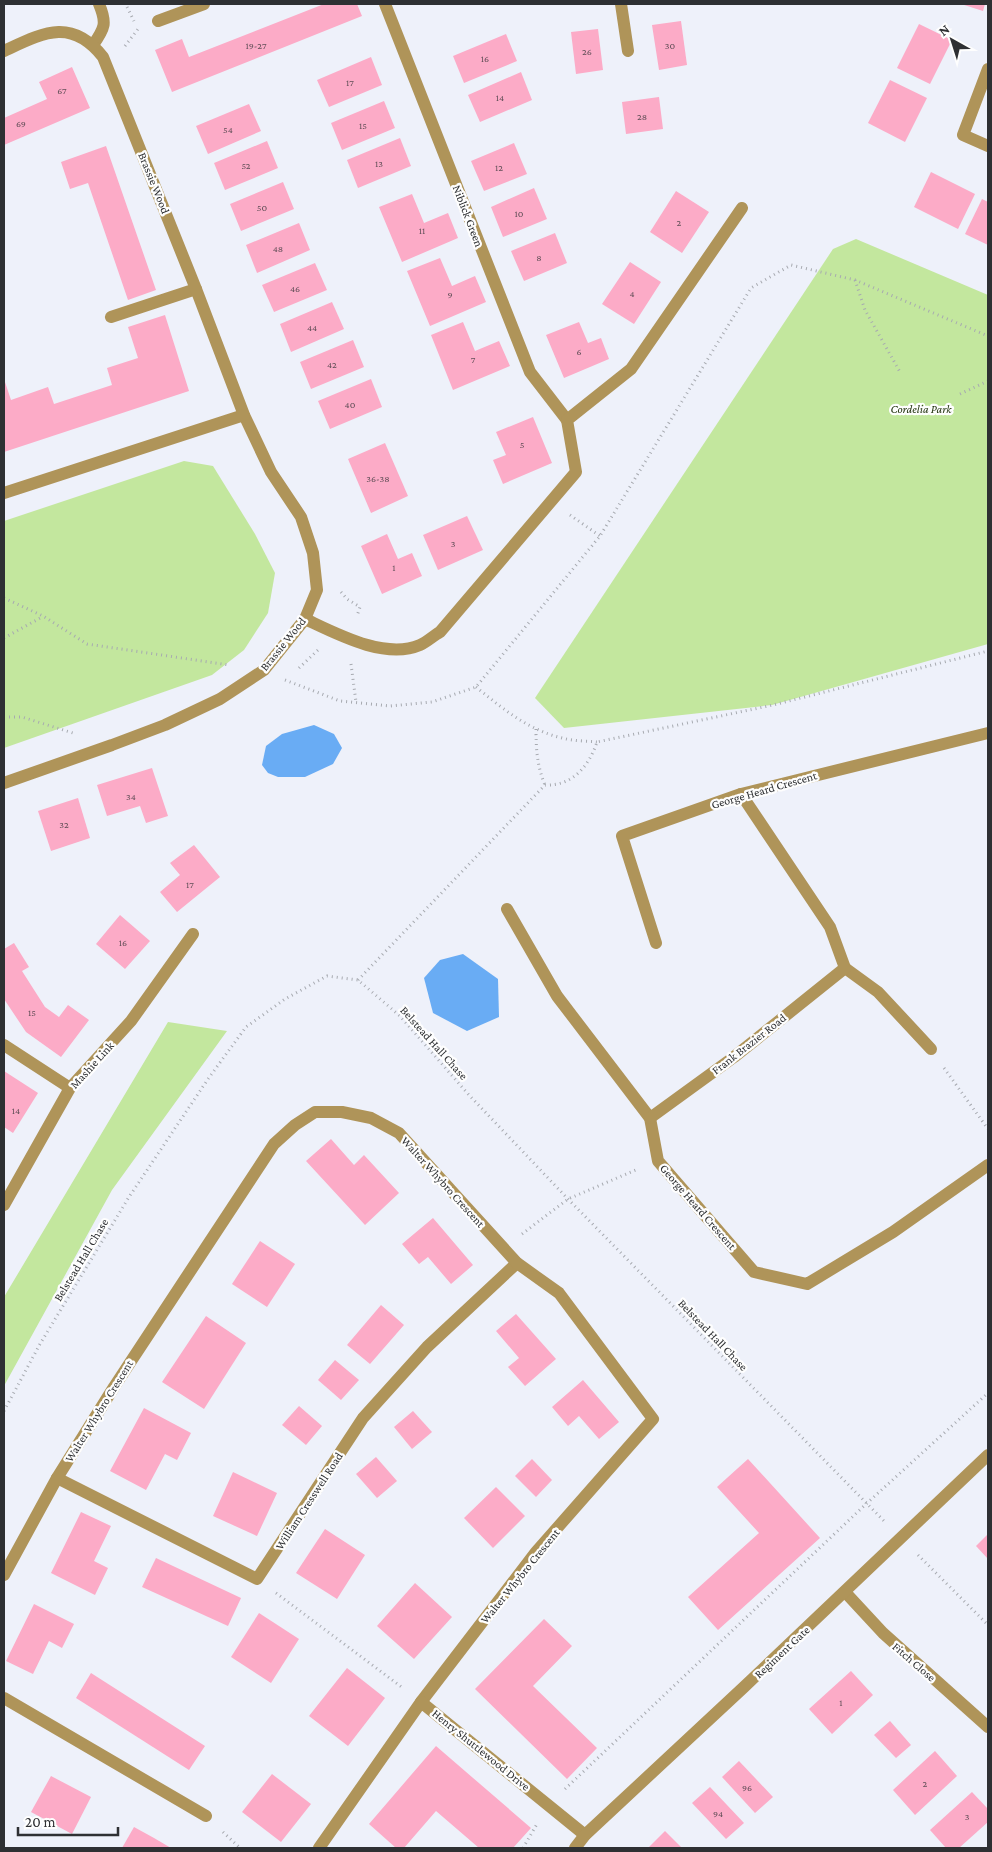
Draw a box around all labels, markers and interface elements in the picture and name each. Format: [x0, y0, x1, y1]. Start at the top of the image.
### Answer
north arrow [927, 15, 977, 65]
text: N [935, 20, 953, 39]
house number: 19-27 [245, 40, 267, 51]
house number: 30 [665, 40, 676, 51]
house number: 26 [582, 46, 592, 57]
house number: 16 [481, 53, 489, 64]
house number: 17 [346, 77, 354, 88]
house number: 67 [57, 85, 67, 96]
house number: 14 [496, 92, 504, 103]
house number: 28 [637, 111, 647, 122]
house number: 69 [16, 118, 26, 129]
house number: 15 [359, 120, 367, 131]
house number: 54 [223, 124, 233, 135]
street label: Brassie Wood [135, 150, 173, 216]
house number: 13 [375, 158, 383, 169]
house number: 52 [241, 160, 251, 171]
house number: 12 [495, 162, 503, 173]
street label: Niblick Green [450, 183, 486, 249]
house number: 50 [257, 202, 268, 213]
house number: 10 [515, 208, 524, 219]
house number: 2 [677, 217, 682, 228]
house number: 11 [419, 225, 425, 236]
house number: 48 [273, 243, 283, 254]
house number: 8 [536, 252, 542, 263]
house number: 46 [290, 283, 300, 294]
house number: 4 [629, 288, 635, 299]
house number: 9 [447, 289, 453, 300]
house number: 44 [307, 322, 317, 333]
house number: 6 [576, 346, 582, 357]
house number: 7 [471, 354, 476, 365]
house number: 42 [327, 359, 337, 370]
house number: 40 [345, 399, 356, 410]
park label: Cordelia Park [890, 402, 952, 416]
house number: 5 [520, 439, 525, 450]
house number: 36-38 [366, 473, 390, 484]
house number: 3 [451, 538, 456, 549]
house number: 1 [392, 562, 396, 573]
street label: Brassie Wood [257, 614, 309, 674]
street label: George Heard Crescent [710, 768, 819, 812]
house number: 34 [126, 791, 136, 802]
house number: 32 [59, 819, 69, 830]
house number: 17 [186, 879, 194, 890]
house number: 16 [119, 937, 127, 948]
street label: Belstead Hall Chase [397, 1003, 471, 1083]
house number: 15 [28, 1007, 36, 1018]
street label: Frank Brazier Road [709, 1010, 789, 1077]
street label: Mashie Link [67, 1038, 117, 1091]
house number: 14 [12, 1105, 20, 1116]
street label: Walter Whybro Crescent [398, 1134, 488, 1231]
street label: George Heard Crescent [657, 1161, 740, 1254]
street label: Belstead Hall Chase [51, 1216, 111, 1304]
street label: Belstead Hall Chase [675, 1296, 751, 1374]
street label: Walter Whybro Crescent [62, 1356, 137, 1465]
street label: William Cresswell Road [272, 1449, 346, 1552]
street label: Walter Whybro Crescent [477, 1525, 563, 1626]
street label: Regiment Gate [751, 1623, 813, 1681]
street label: Fitch Close [890, 1639, 938, 1685]
house number: 1 [839, 1697, 843, 1708]
street label: Henry Shuttlewood Drive [429, 1706, 533, 1794]
house number: 2 [923, 1778, 928, 1789]
house number: 96 [742, 1782, 752, 1793]
scale bar [18, 1804, 118, 1836]
house number: 94 [713, 1808, 723, 1819]
house number: 3 [965, 1811, 970, 1822]
text: 20 m [25, 1814, 56, 1830]

